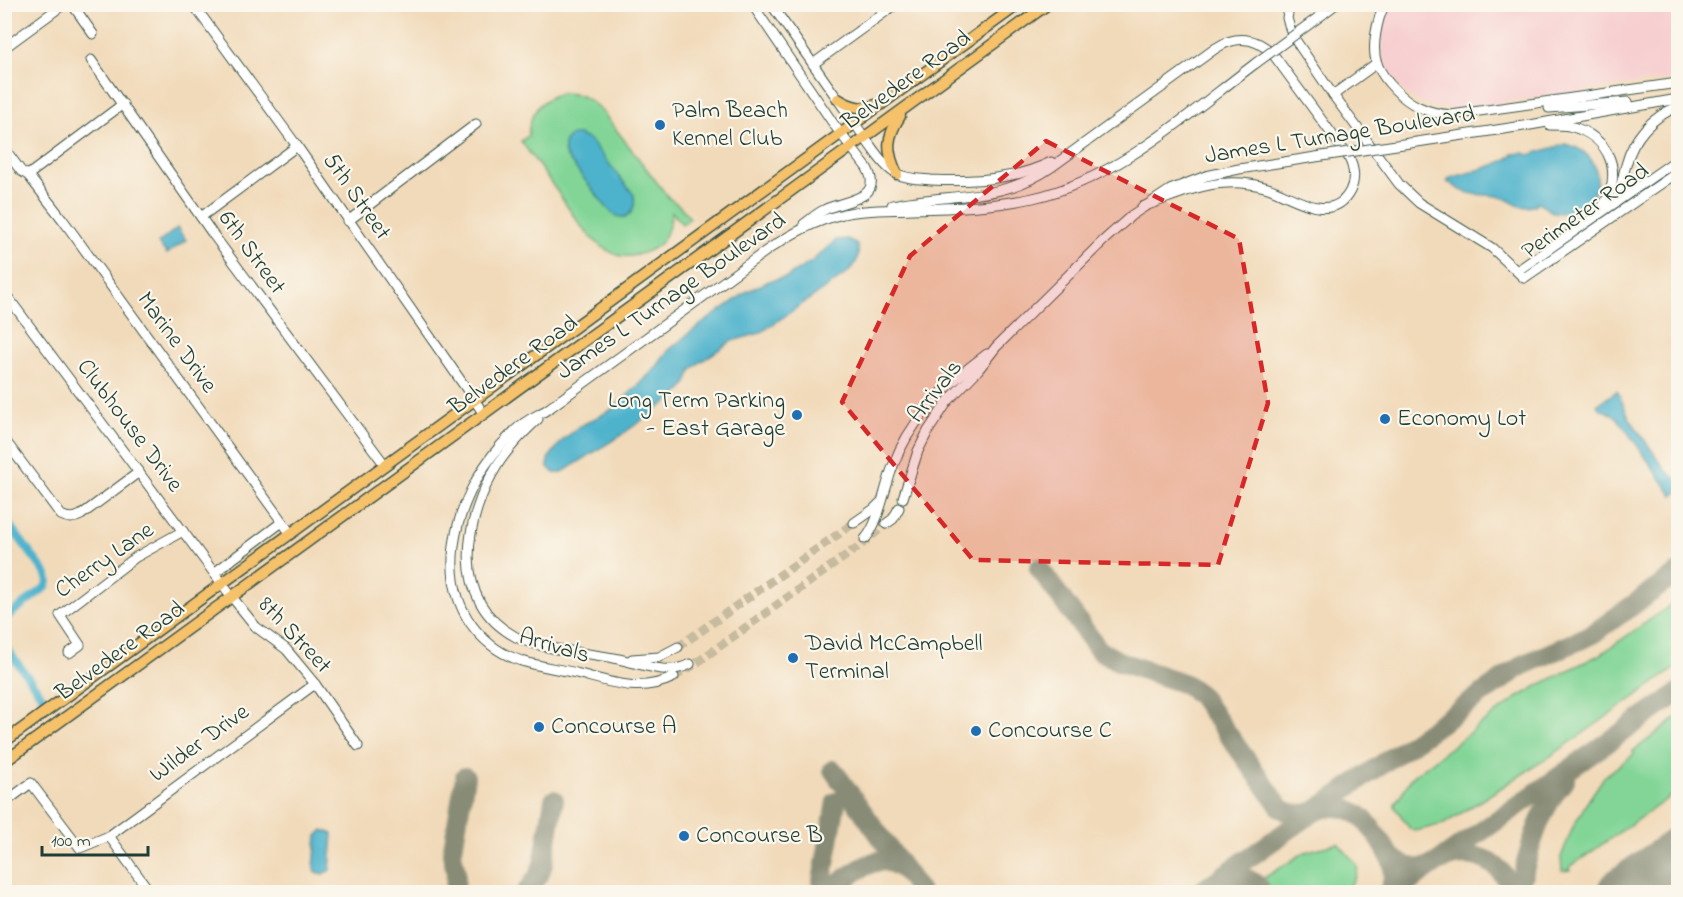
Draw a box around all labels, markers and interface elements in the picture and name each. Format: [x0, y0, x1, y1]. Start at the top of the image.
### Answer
street label: Belvedere Road [834, 22, 979, 141]
place label: Palm Beach Kennel Club [672, 94, 788, 157]
street label: James L Turnage Boulevard [1202, 97, 1478, 175]
marker: Palm Beach Kennel Club [653, 118, 667, 132]
street label: 5th Street [313, 146, 399, 248]
street label: Perimeter Road [1515, 155, 1657, 269]
street label: 6th Street [208, 204, 294, 302]
street label: James L Turnage Boulevard [550, 204, 794, 390]
street label: Marine Drive [127, 285, 225, 401]
street label: Belvedere Road [441, 307, 586, 426]
street label: Clubhouse Drive [67, 352, 191, 500]
street label: Arrivals [900, 353, 972, 431]
place label: Long Term Parking - East Garage [608, 384, 785, 447]
place label: Economy Lot [1397, 402, 1526, 438]
marker: Long Term Parking - East Garage [790, 408, 804, 422]
marker: Economy Lot [1378, 412, 1392, 426]
street label: Cherry Lane [48, 514, 162, 609]
street label: 8th Street [249, 589, 339, 683]
street label: Belvedere Road [48, 593, 193, 712]
street label: Arrivals [514, 620, 594, 674]
place label: David McCampbell Terminal [804, 627, 982, 690]
marker: David McCampbell Terminal [786, 651, 800, 665]
street label: Wilder Drive [143, 696, 257, 792]
place label: Concourse A [551, 710, 676, 745]
place label: Concourse C [988, 714, 1112, 749]
marker: Concourse A [532, 720, 546, 734]
marker: Concourse C [969, 724, 983, 738]
scale bar [42, 819, 148, 857]
place label: Concourse B [696, 819, 823, 854]
text: 100 m [51, 829, 91, 855]
marker: Concourse B [677, 829, 691, 843]

